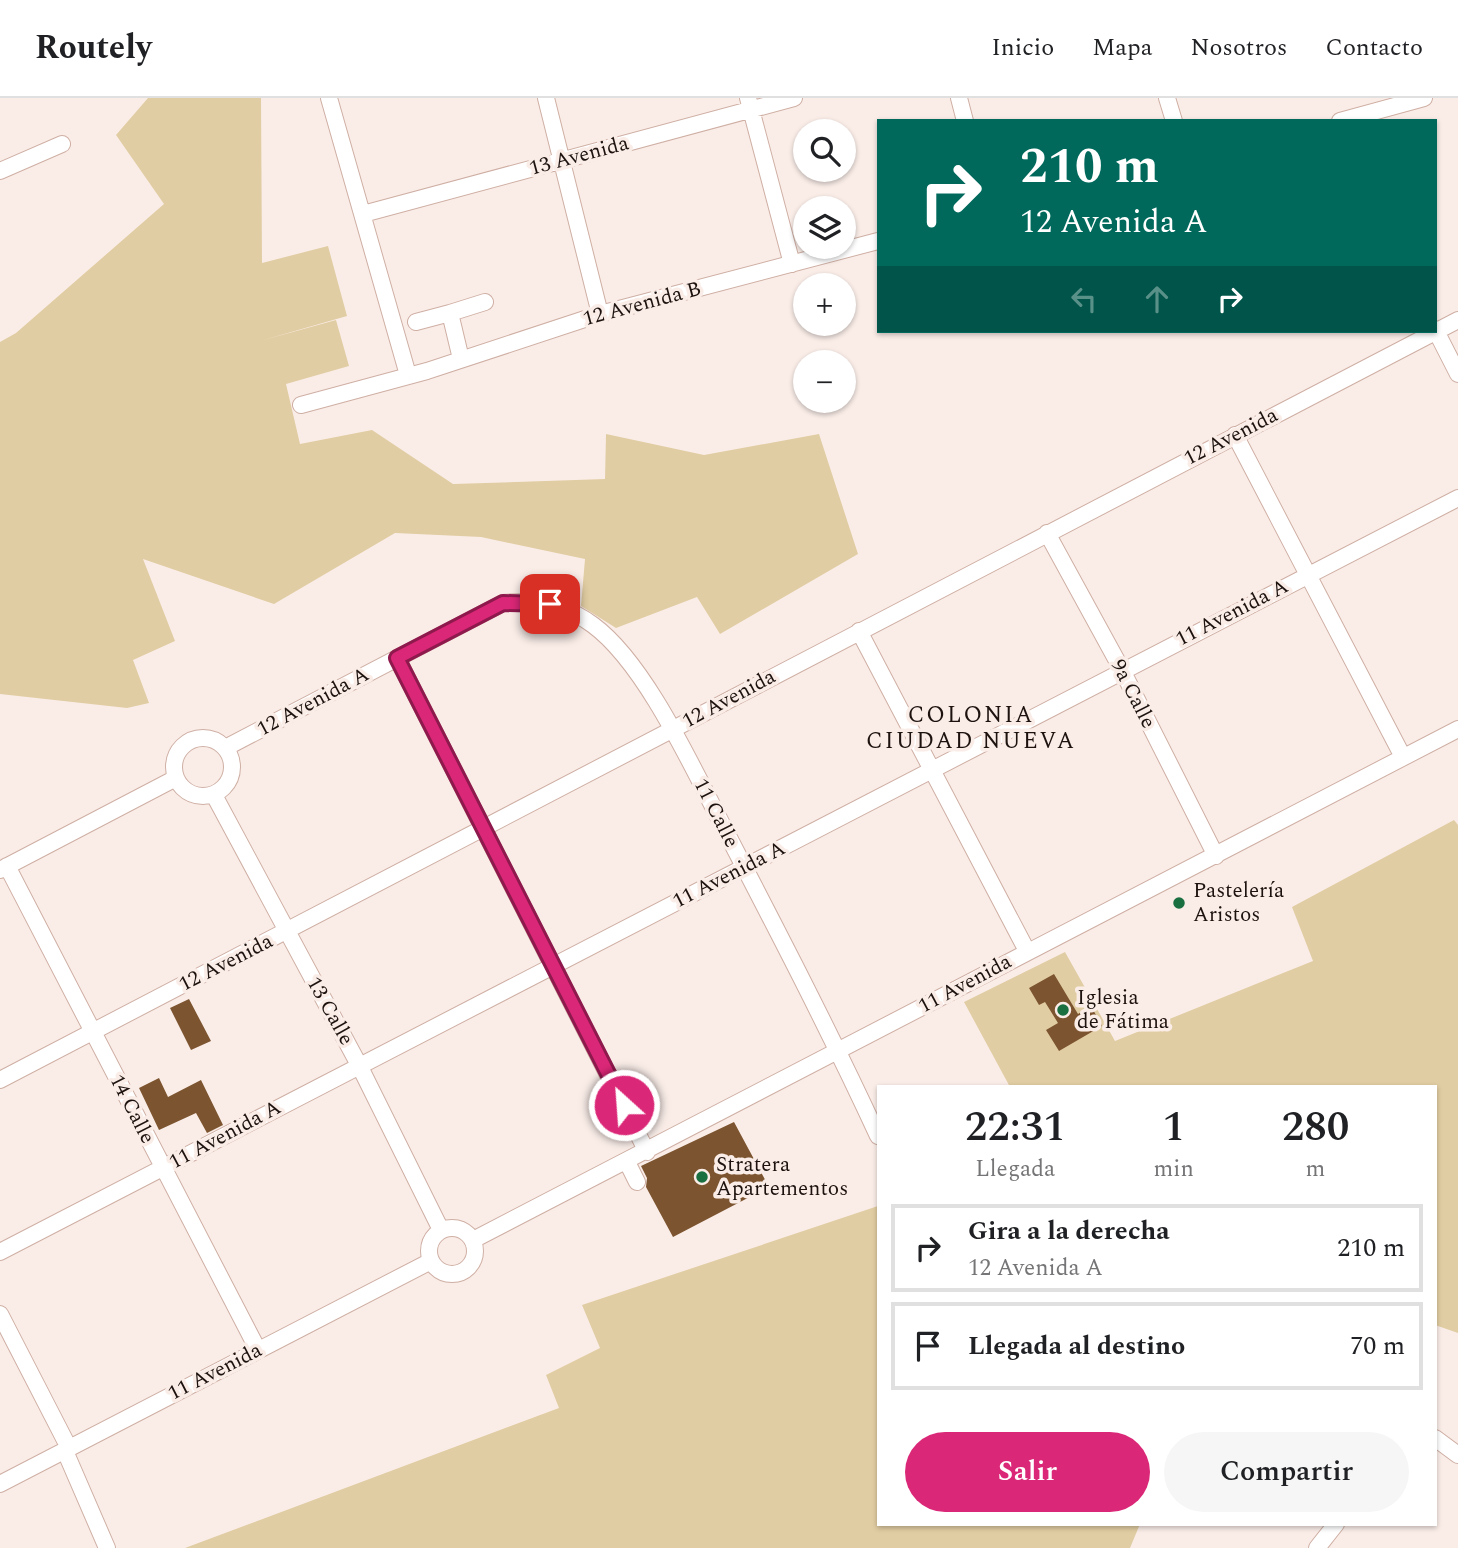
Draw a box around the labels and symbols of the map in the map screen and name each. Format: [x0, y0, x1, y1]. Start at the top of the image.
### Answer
street label: 13 Avenida [526, 127, 633, 185]
street label: 12 Avenida B [579, 273, 705, 335]
street label: 12 Avenida [1178, 399, 1284, 474]
street label: 11 Avenida A [1170, 571, 1294, 655]
pin [520, 574, 580, 634]
street label: 9a Calle [1102, 654, 1164, 734]
street label: 12 Avenida A [251, 659, 375, 745]
street label: 12 Avenida [676, 661, 782, 737]
district label: COLONIA CIUDAD NUEVA [866, 698, 1076, 759]
street label: 11 Calle [685, 773, 747, 853]
street label: 11 Avenida A [667, 833, 791, 917]
place label: Pastelería Aristos [1193, 875, 1285, 931]
marker: Pastelería Aristos [1171, 895, 1187, 911]
street label: 12 Avenida [173, 925, 279, 1000]
street label: 11 Avenida [912, 946, 1018, 1022]
street label: 13 Calle [298, 971, 362, 1051]
place label: Iglesia de Fátima [1077, 982, 1170, 1038]
marker: Iglesia de Fátima [1055, 1002, 1071, 1018]
position arrow [587, 1068, 661, 1142]
street label: 14 Calle [101, 1069, 163, 1149]
street label: 11 Avenida A [163, 1092, 287, 1178]
place label: Stratera Apartementos [716, 1149, 848, 1205]
marker: Stratera Apartementos [694, 1169, 710, 1185]
street label: 11 Avenida [162, 1334, 268, 1409]

